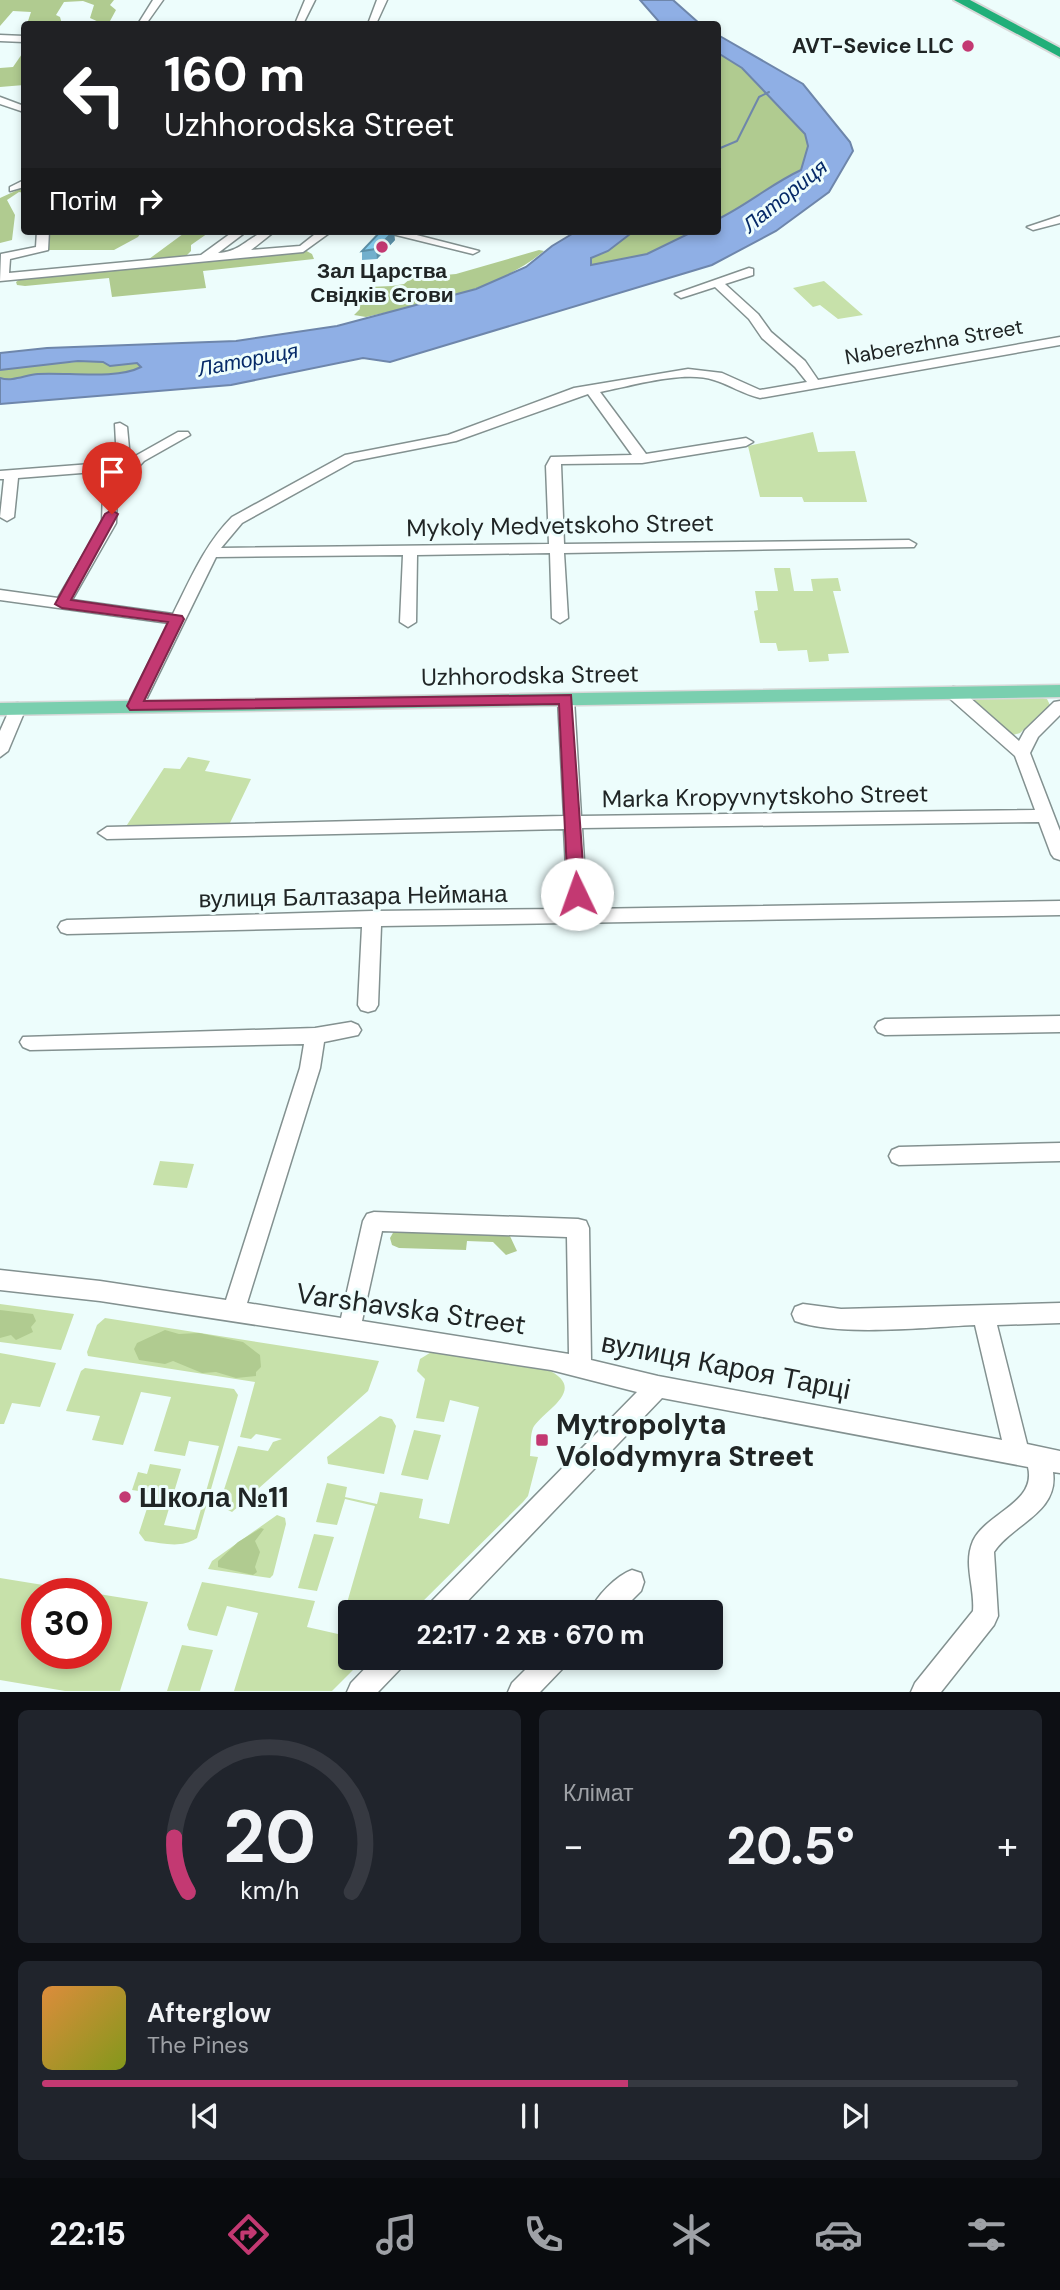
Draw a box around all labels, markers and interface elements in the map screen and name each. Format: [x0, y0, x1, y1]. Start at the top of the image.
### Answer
place label: AVT-Sevice LLC [792, 32, 954, 60]
marker: AVT-Sevice LLC [960, 38, 976, 54]
text: 160 m [164, 42, 305, 106]
icon: left [49, 49, 140, 140]
text: Uzhhorodska Street [164, 104, 454, 146]
water label: Латориця [735, 153, 833, 240]
icon: right [131, 182, 169, 220]
text: Потім [49, 184, 117, 218]
marker: Зал Царства Свідків Єгови [374, 239, 390, 255]
place label: Зал Царства Свідків Єгови [310, 257, 454, 309]
street label: Naberezhna Street [843, 313, 1025, 371]
water label: Латориця [193, 337, 301, 384]
pin [82, 442, 142, 514]
icon: arrive [93, 453, 131, 491]
street label: Mykoly Medvetskoho Street [406, 507, 714, 543]
street label: Uzhhorodska Street [421, 658, 639, 692]
street label: Marka Kropyvnytskoho Street [602, 778, 928, 814]
position arrow [540, 857, 614, 931]
street label: вулиця Балтазара Неймана [198, 878, 508, 914]
street label: Varshavska Street [294, 1275, 528, 1343]
street label: вулиця Кароя Тарці [598, 1324, 854, 1408]
place label: Mytropolyta Volodymyra Street [556, 1406, 814, 1475]
marker: Mytropolyta Volodymyra Street [534, 1432, 550, 1448]
place label: Школа №11 [139, 1479, 289, 1516]
marker: Школа №11 [117, 1489, 133, 1505]
speed limit sign: 30 [21, 1578, 112, 1669]
text: 22:17 · 2 хв · 670 m [416, 1618, 645, 1652]
text: Клімат [563, 1778, 634, 1808]
text: 20 [223, 1791, 316, 1886]
text: 20.5° [726, 1812, 855, 1880]
text: − [563, 1821, 584, 1871]
text: + [997, 1821, 1018, 1871]
text: km/h [240, 1874, 299, 1907]
text: Afterglow [147, 1996, 271, 2030]
text: The Pines [147, 2030, 249, 2060]
icon: previous [186, 2097, 224, 2135]
icon: pause [511, 2097, 549, 2135]
icon: next [836, 2097, 874, 2135]
icon: directions [224, 2210, 273, 2259]
icon: music [372, 2210, 421, 2259]
icon: phone [519, 2210, 568, 2259]
icon: climate [667, 2210, 716, 2259]
icon: car [814, 2210, 863, 2259]
icon: filters [962, 2210, 1011, 2259]
text: 22:15 [49, 2213, 126, 2255]

